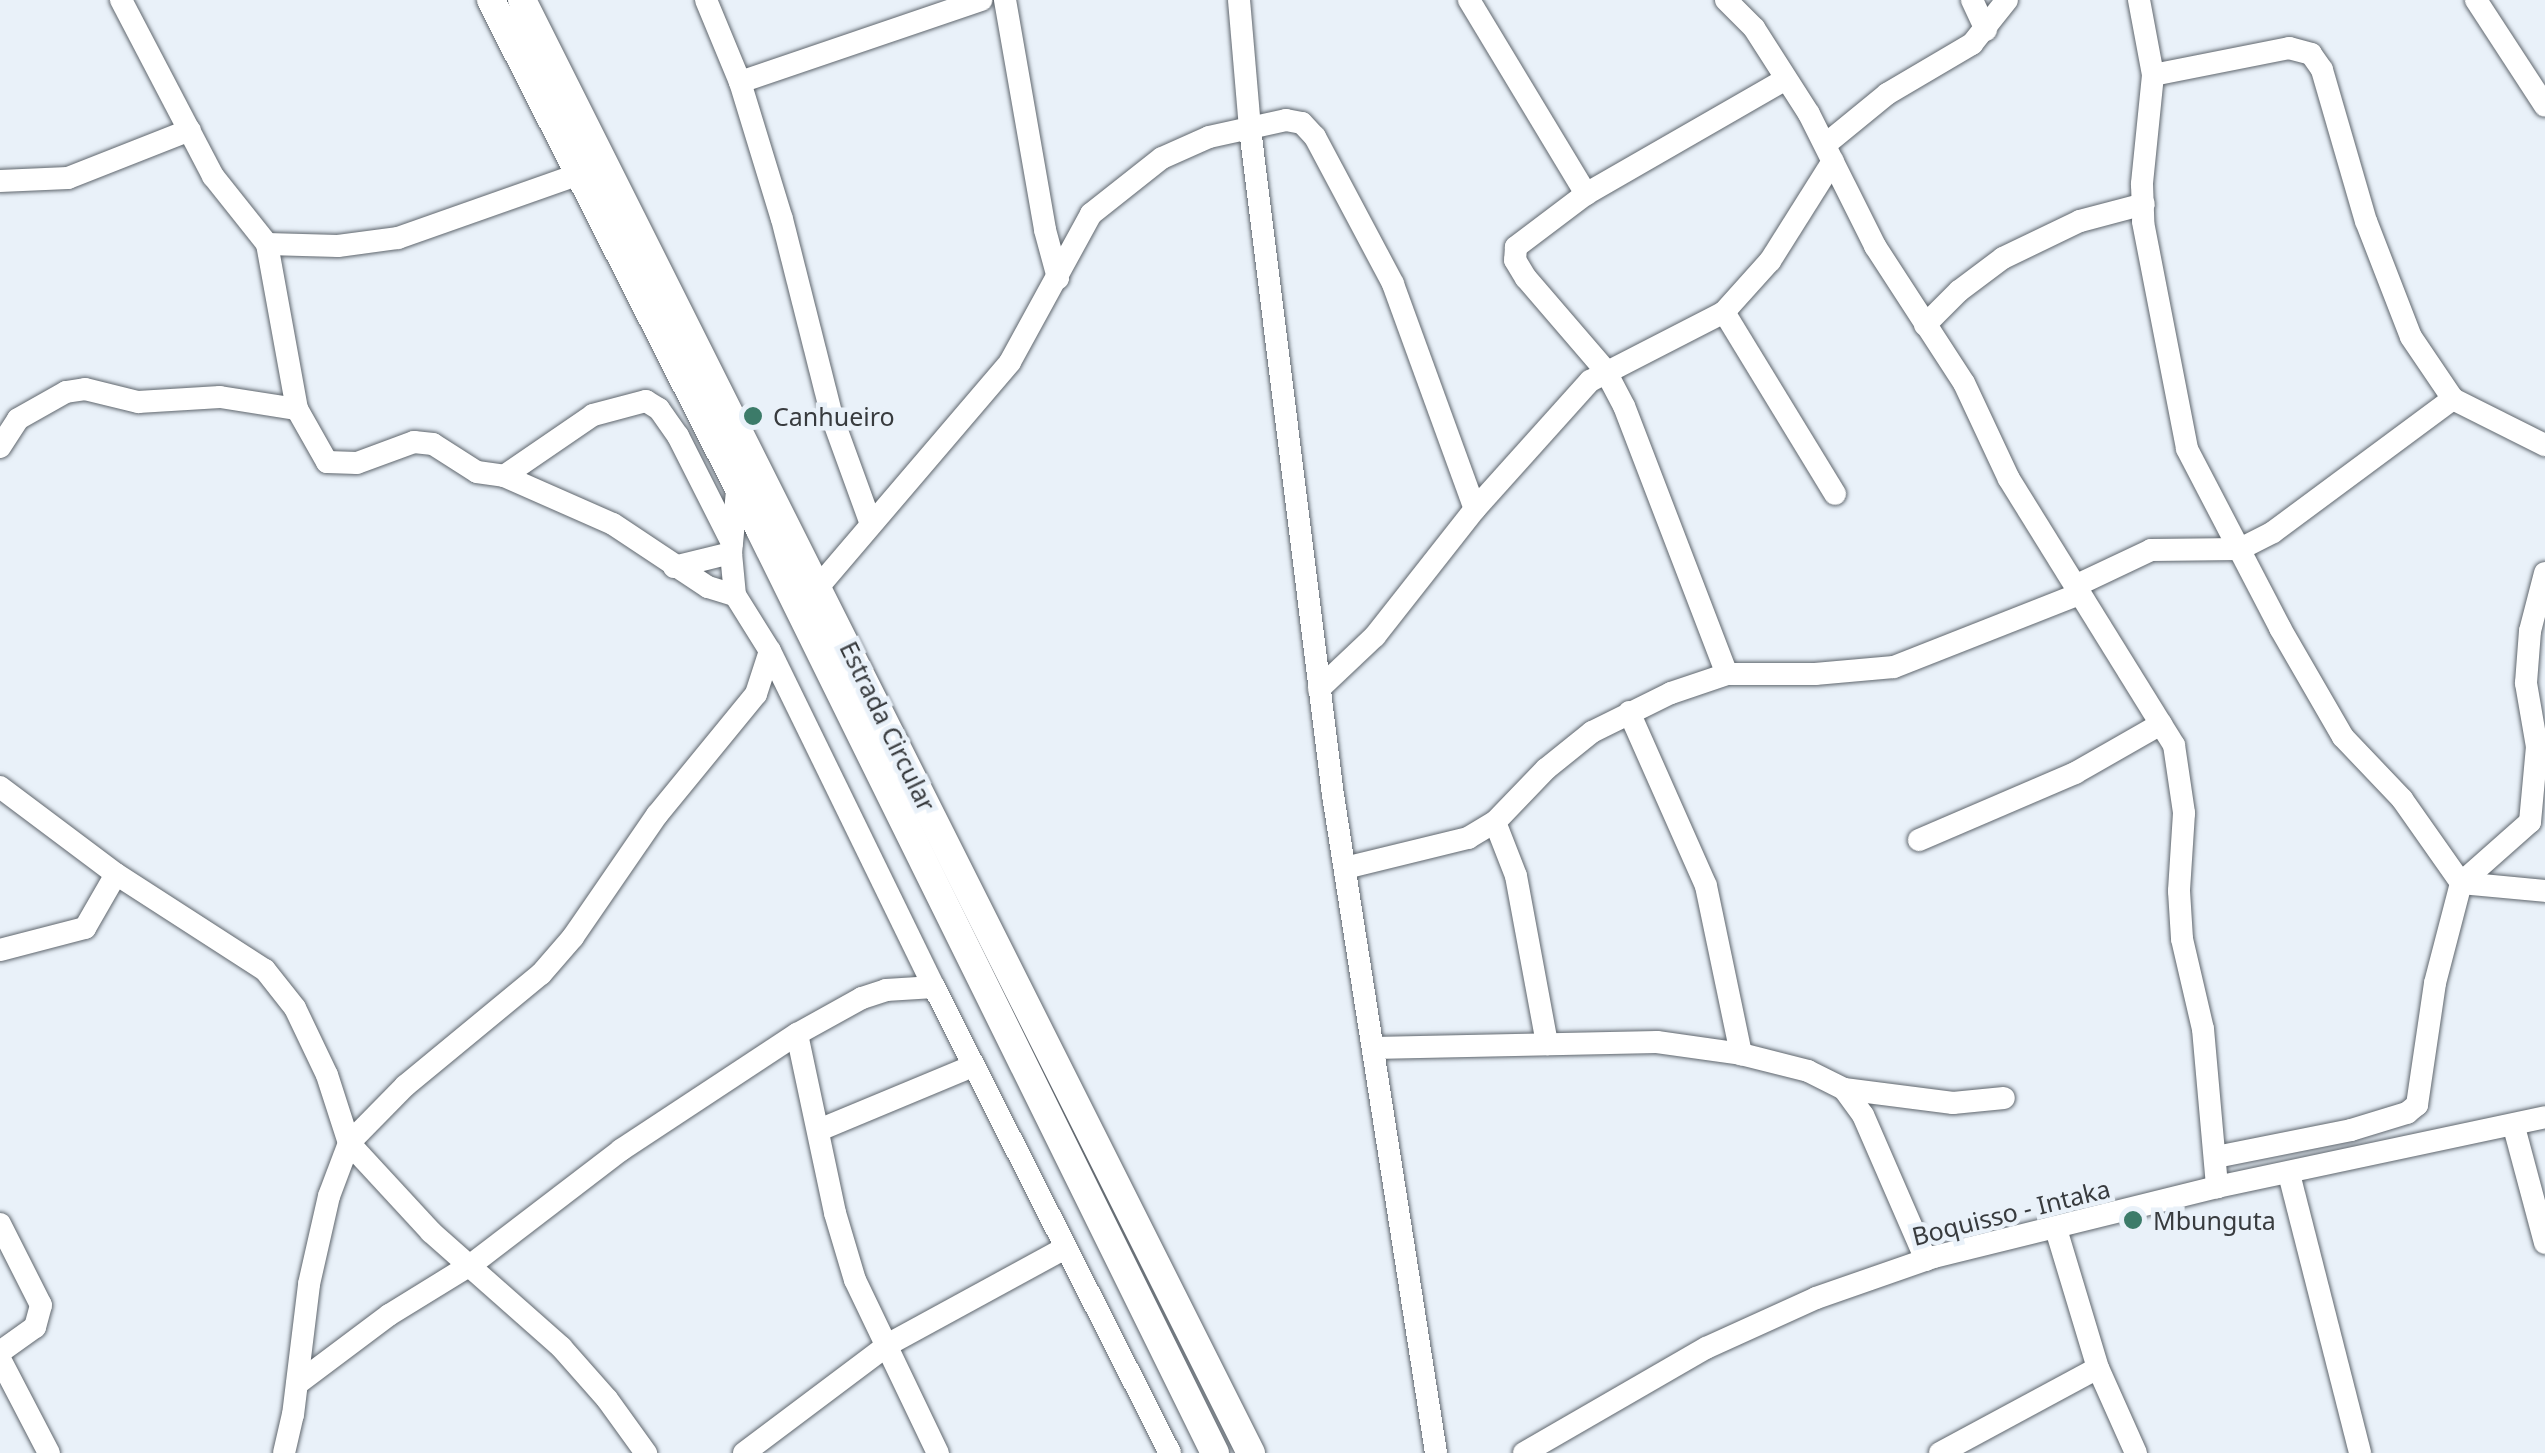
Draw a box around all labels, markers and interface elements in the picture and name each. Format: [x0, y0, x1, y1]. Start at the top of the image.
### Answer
place label: Canhueiro [773, 401, 895, 431]
marker: Canhueiro [742, 405, 764, 427]
street label: Estrada Circular [834, 636, 942, 816]
street label: Boquisso - Intaka [1909, 1173, 2113, 1251]
place label: Mbunguta [2153, 1205, 2276, 1235]
marker: Mbunguta [2122, 1209, 2144, 1231]

